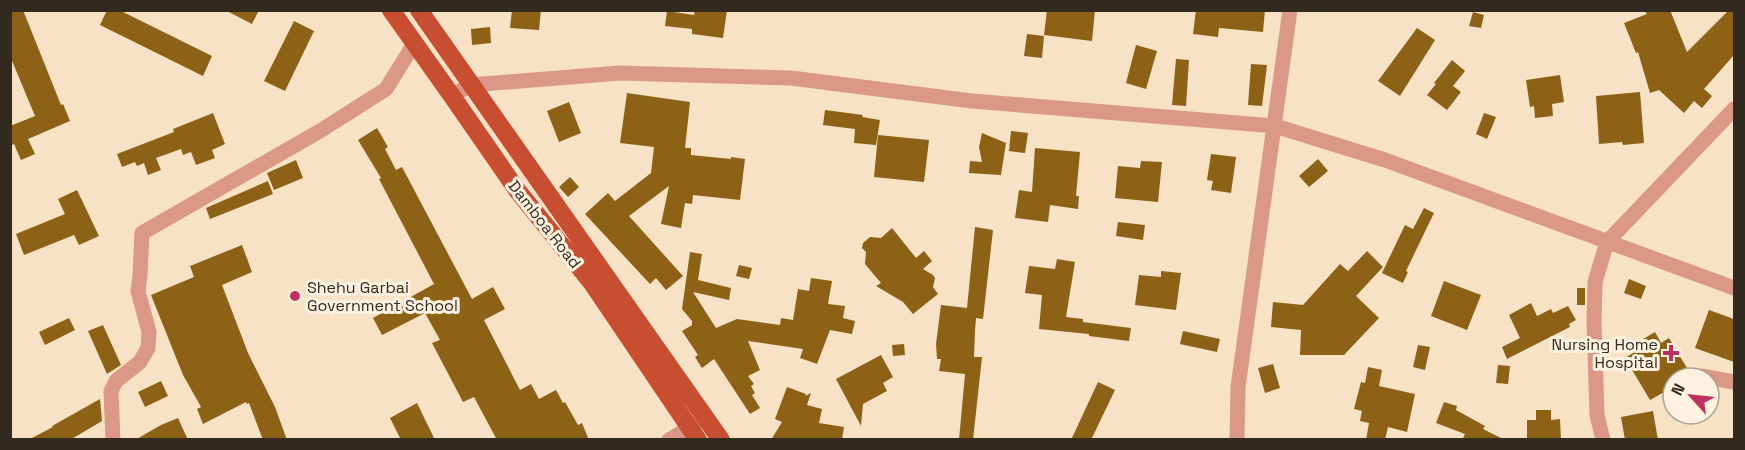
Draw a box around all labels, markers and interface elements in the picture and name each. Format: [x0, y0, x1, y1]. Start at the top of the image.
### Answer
street label: Damboa Road [504, 176, 586, 273]
place label: Shehu Garbai Government School [307, 277, 458, 316]
marker: Shehu Garbai Government School [288, 289, 302, 303]
place label: Nursing Home Hospital [1552, 334, 1658, 373]
marker: Nursing Home Hospital [1662, 344, 1680, 362]
north arrow [1661, 366, 1721, 426]
text: N [1666, 380, 1690, 399]

